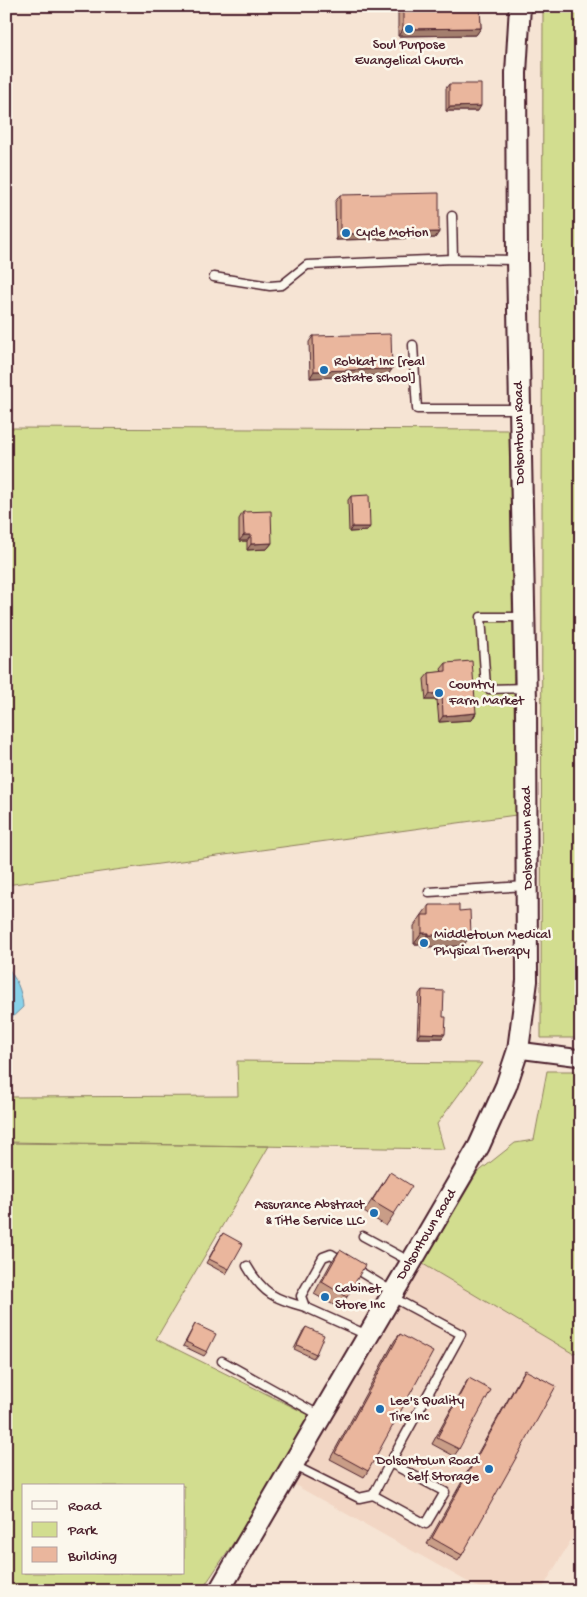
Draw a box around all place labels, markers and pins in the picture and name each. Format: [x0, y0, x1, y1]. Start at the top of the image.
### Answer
marker: Soul Purpose Evangelical Church [403, 23, 415, 35]
place label: Soul Purpose Evangelical Church [355, 37, 464, 70]
place label: Cycle Motion [356, 225, 429, 242]
marker: Cycle Motion [340, 227, 352, 239]
place label: Robkat Inc [real estate school] [334, 354, 425, 387]
marker: Robkat Inc [real estate school] [318, 364, 330, 376]
place label: Country Farm Market [448, 677, 525, 710]
marker: Country Farm Market [433, 687, 445, 699]
place label: Middletown Medical Physical Therapy [433, 927, 551, 960]
marker: Middletown Medical Physical Therapy [418, 937, 430, 949]
place label: Assurance Abstract & Title Service LLC [254, 1197, 365, 1230]
marker: Assurance Abstract & Title Service LLC [368, 1207, 380, 1219]
place label: Cabinet Store Inc [335, 1281, 386, 1314]
marker: Cabinet Store Inc [319, 1291, 331, 1303]
place label: Lee's Quality Tire Inc [389, 1393, 464, 1426]
marker: Lee's Quality Tire Inc [374, 1403, 386, 1415]
place label: Dolsontown Road Self Storage [375, 1453, 481, 1486]
marker: Dolsontown Road Self Storage [483, 1463, 495, 1475]

